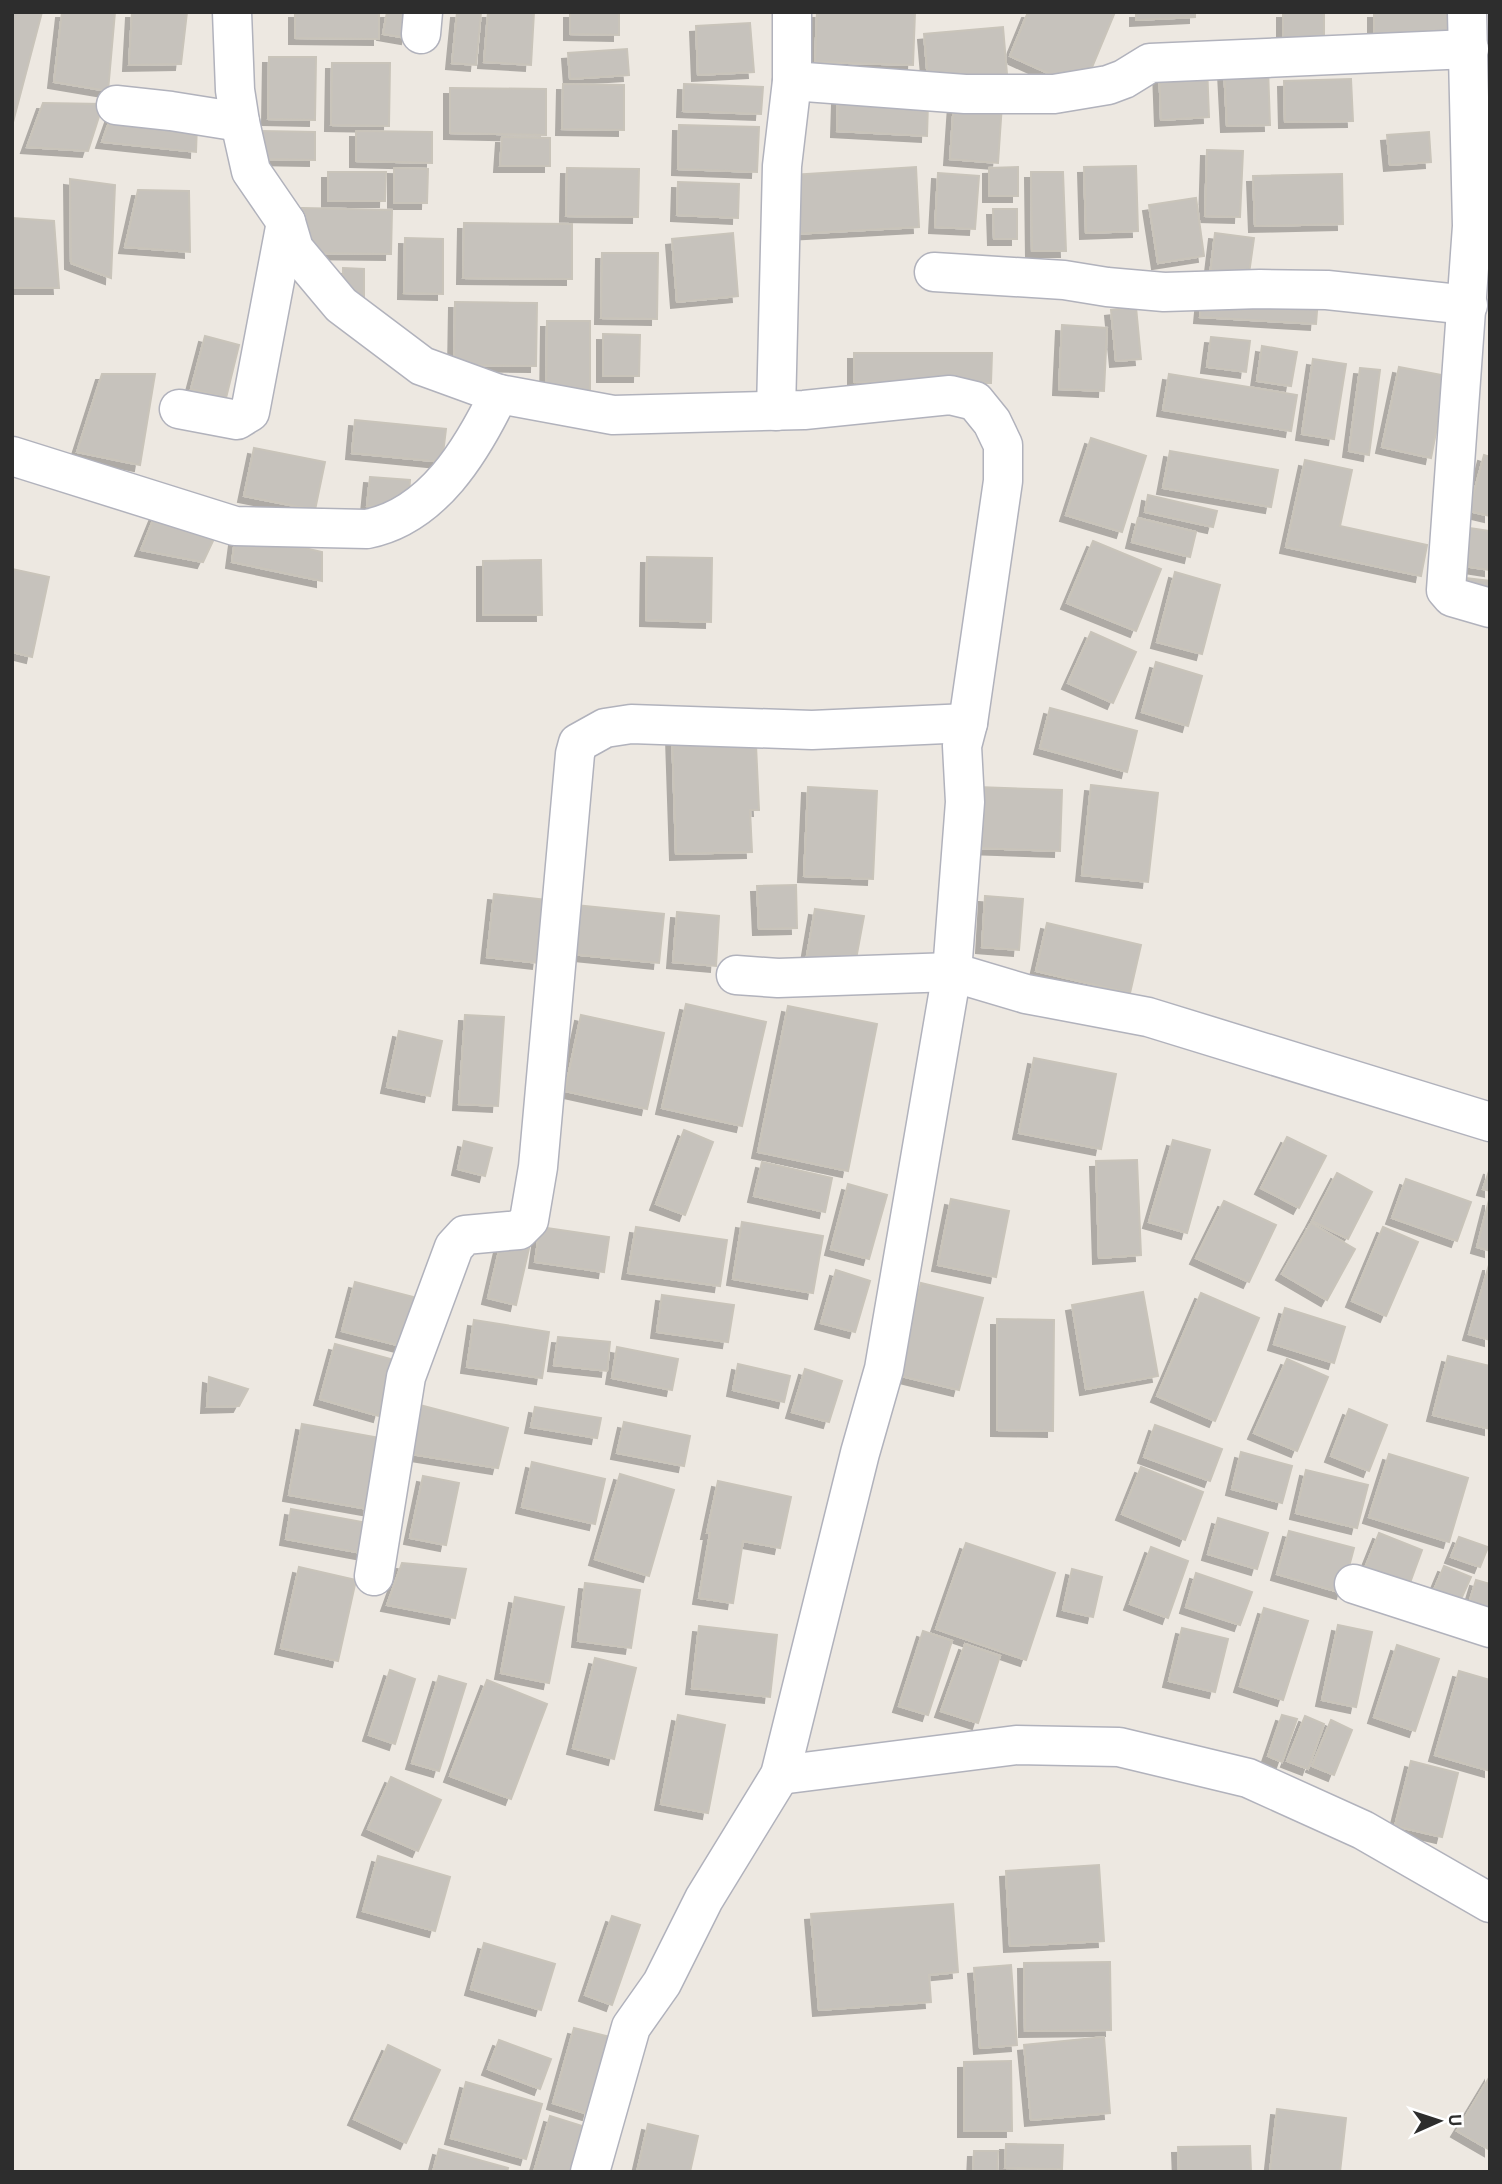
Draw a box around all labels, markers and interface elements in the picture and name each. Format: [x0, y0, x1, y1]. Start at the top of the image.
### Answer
north arrow [1404, 2086, 1474, 2156]
text: U [1445, 2114, 1464, 2127]

